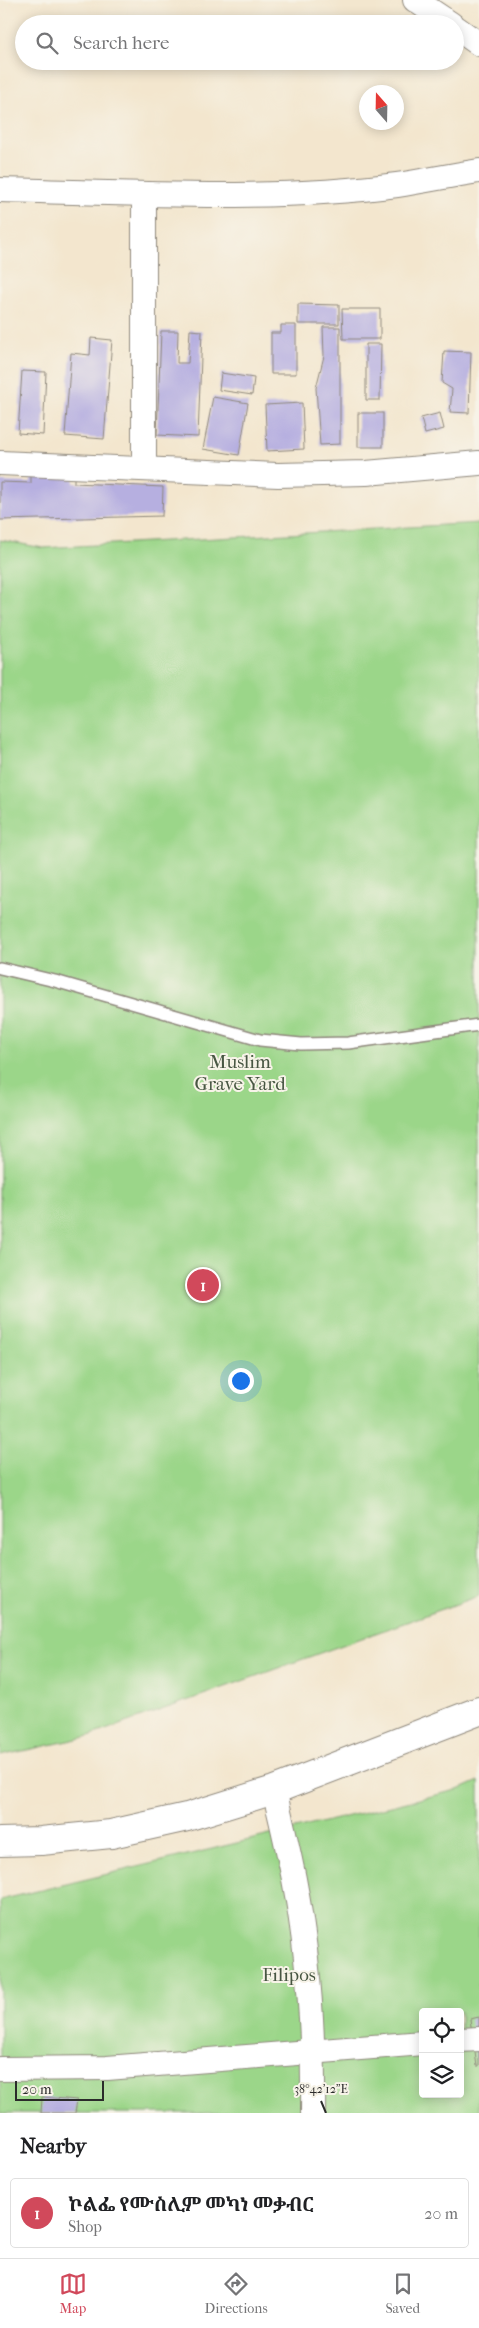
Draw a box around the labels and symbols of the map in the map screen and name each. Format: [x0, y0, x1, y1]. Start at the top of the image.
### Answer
north arrow [359, 85, 404, 130]
park label: Muslim Grave Yard [195, 1051, 286, 1095]
pin: 1 [187, 1266, 219, 1304]
your location [228, 1368, 254, 1394]
park label: Filipos [262, 1964, 316, 1986]
scale bar [15, 2078, 104, 2101]
text: 38°42'12"E [294, 2082, 348, 2096]

